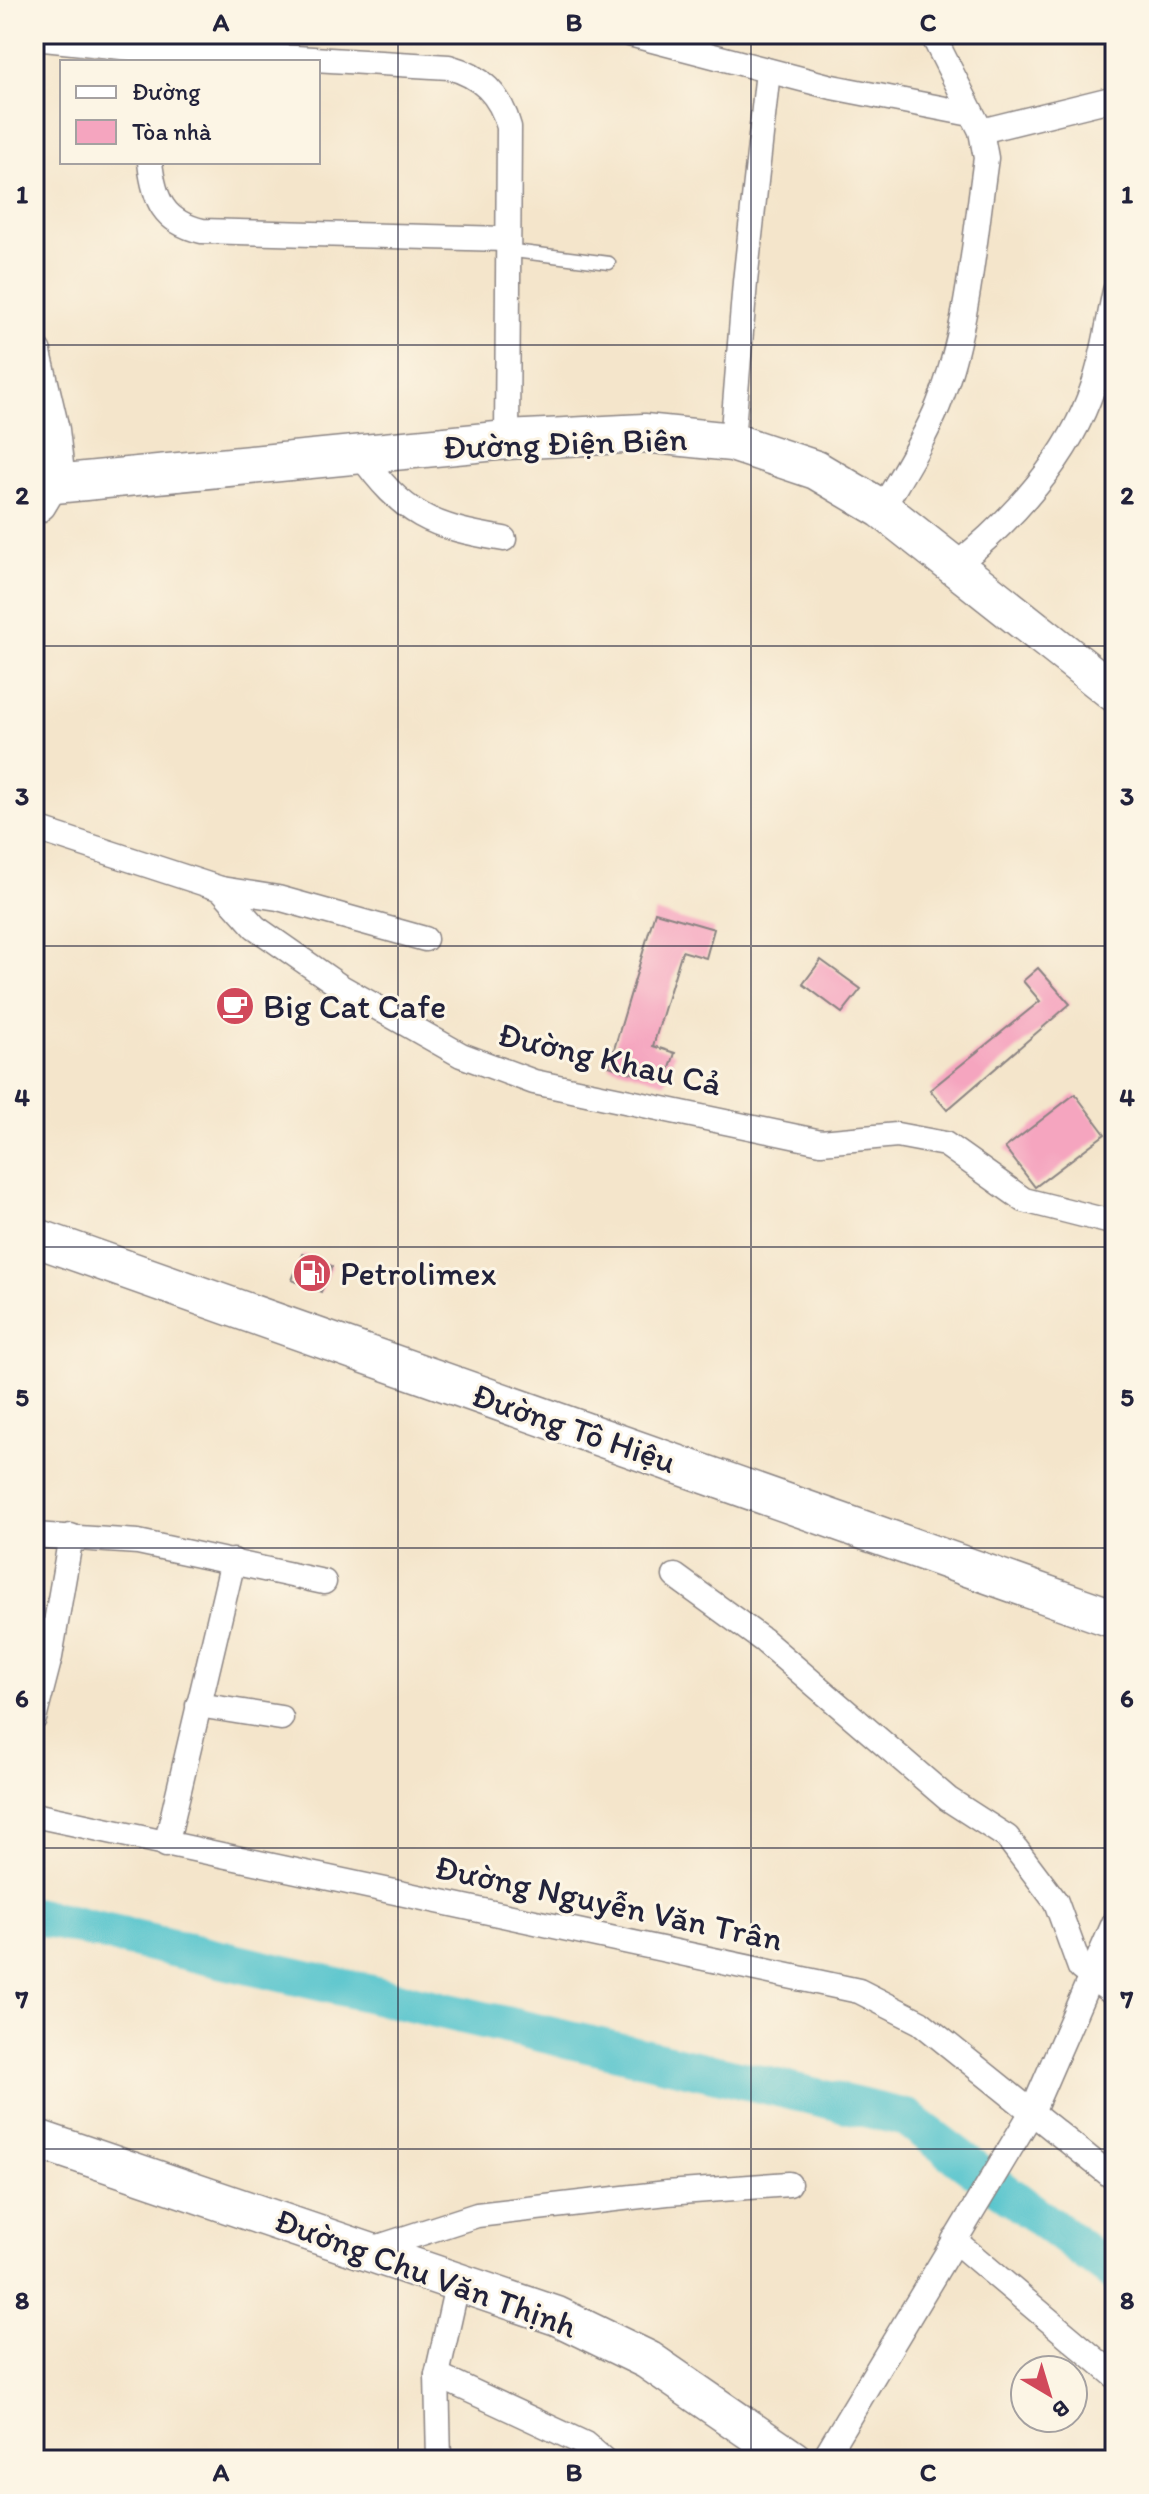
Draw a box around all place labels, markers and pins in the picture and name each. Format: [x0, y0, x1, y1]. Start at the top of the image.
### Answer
cafe icon: Big Cat Cafe [214, 985, 256, 1027]
place label: Big Cat Cafe [263, 986, 446, 1027]
fuel station icon: Petrolimex [291, 1252, 333, 1294]
place label: Petrolimex [340, 1253, 497, 1294]

